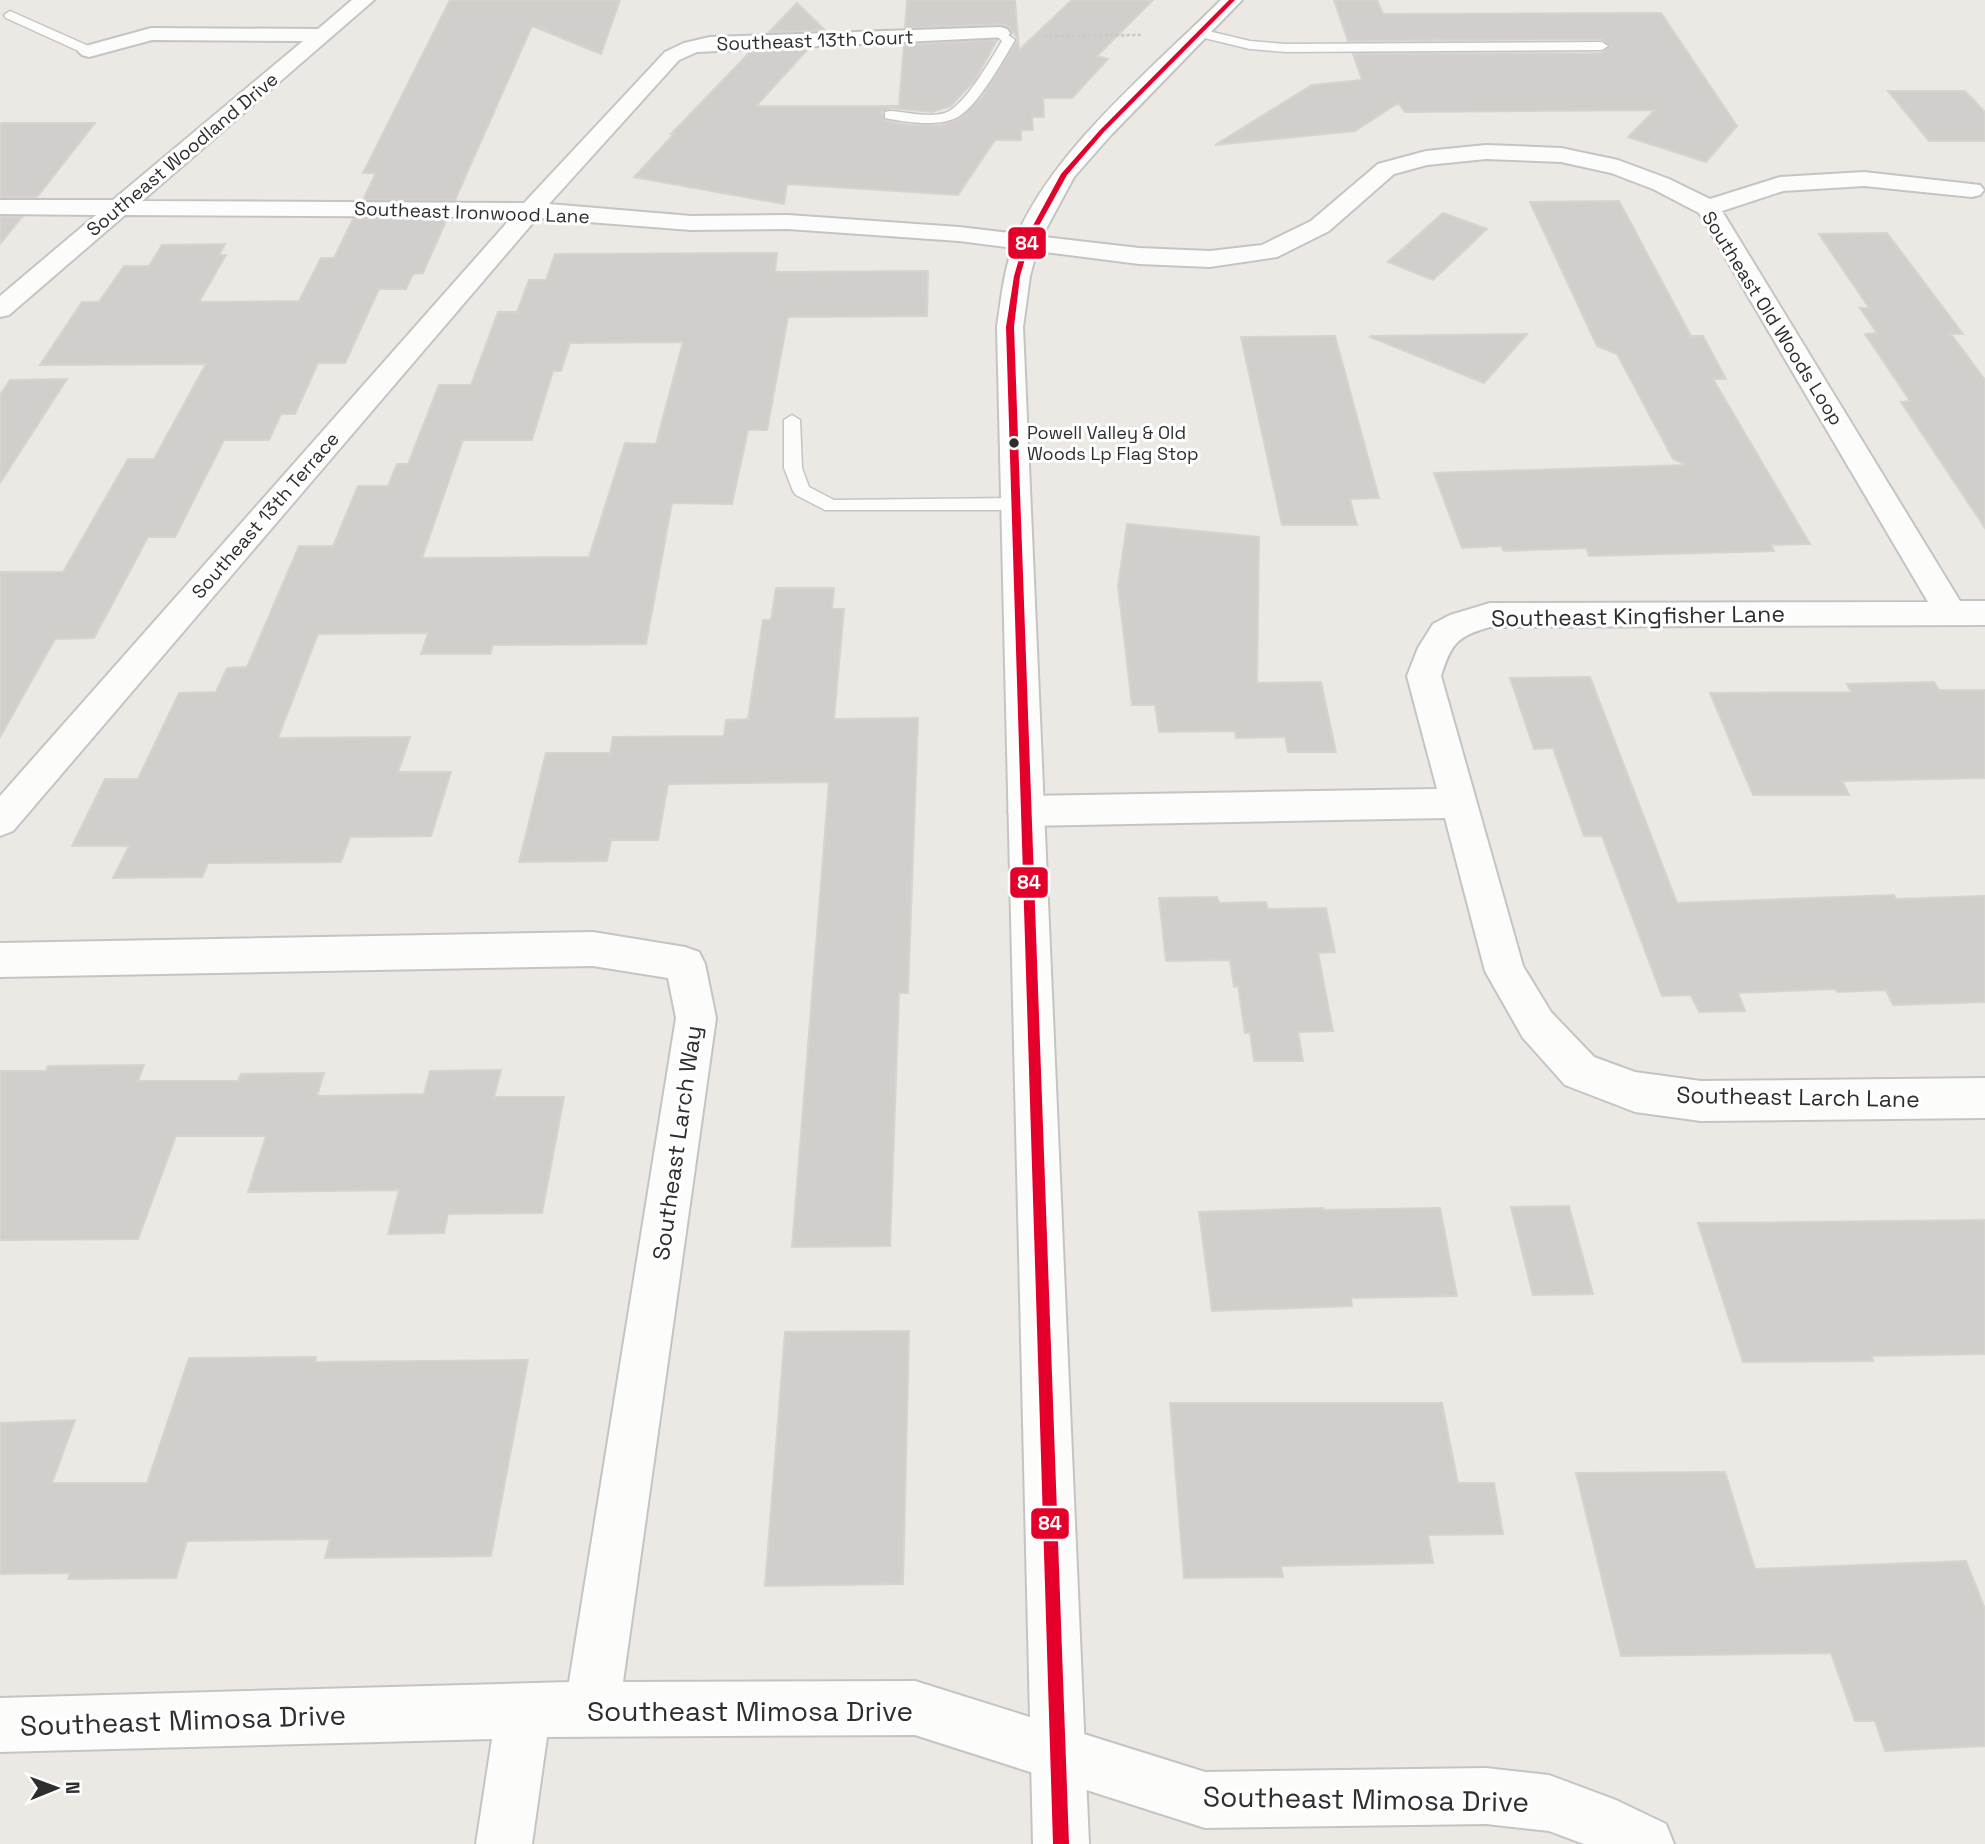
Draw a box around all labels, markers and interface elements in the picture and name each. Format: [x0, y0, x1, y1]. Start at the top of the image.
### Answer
street label: Southeast 13th Court [716, 25, 914, 56]
street label: Southeast Woodland Drive [81, 67, 283, 242]
street label: Southeast Ironwood Lane [354, 196, 590, 229]
street label: Southeast Old Woods Loop [1696, 206, 1849, 430]
line badge: 84 [1007, 226, 1047, 260]
text: 84 [1015, 231, 1039, 256]
place label: Powell Valley & Old Woods Lp Flag Stop [1027, 421, 1199, 465]
street label: Southeast 13th Terrace [186, 427, 345, 604]
marker: Powell Valley & Old Woods Lp Flag Stop [1007, 436, 1021, 450]
street label: Southeast Kingfisher Lane [1491, 598, 1785, 634]
line badge: 84 [1009, 866, 1049, 899]
text: 84 [1017, 870, 1041, 895]
street label: Southeast Larch Way [646, 1024, 708, 1262]
street label: Southeast Larch Lane [1676, 1080, 1920, 1114]
line badge: 84 [1030, 1507, 1070, 1540]
text: 84 [1038, 1511, 1062, 1536]
street label: Southeast Mimosa Drive [587, 1693, 913, 1729]
street label: Southeast Mimosa Drive [19, 1696, 347, 1744]
north arrow [21, 1753, 91, 1823]
street label: Southeast Mimosa Drive [1203, 1778, 1529, 1820]
text: N [60, 1781, 85, 1794]

